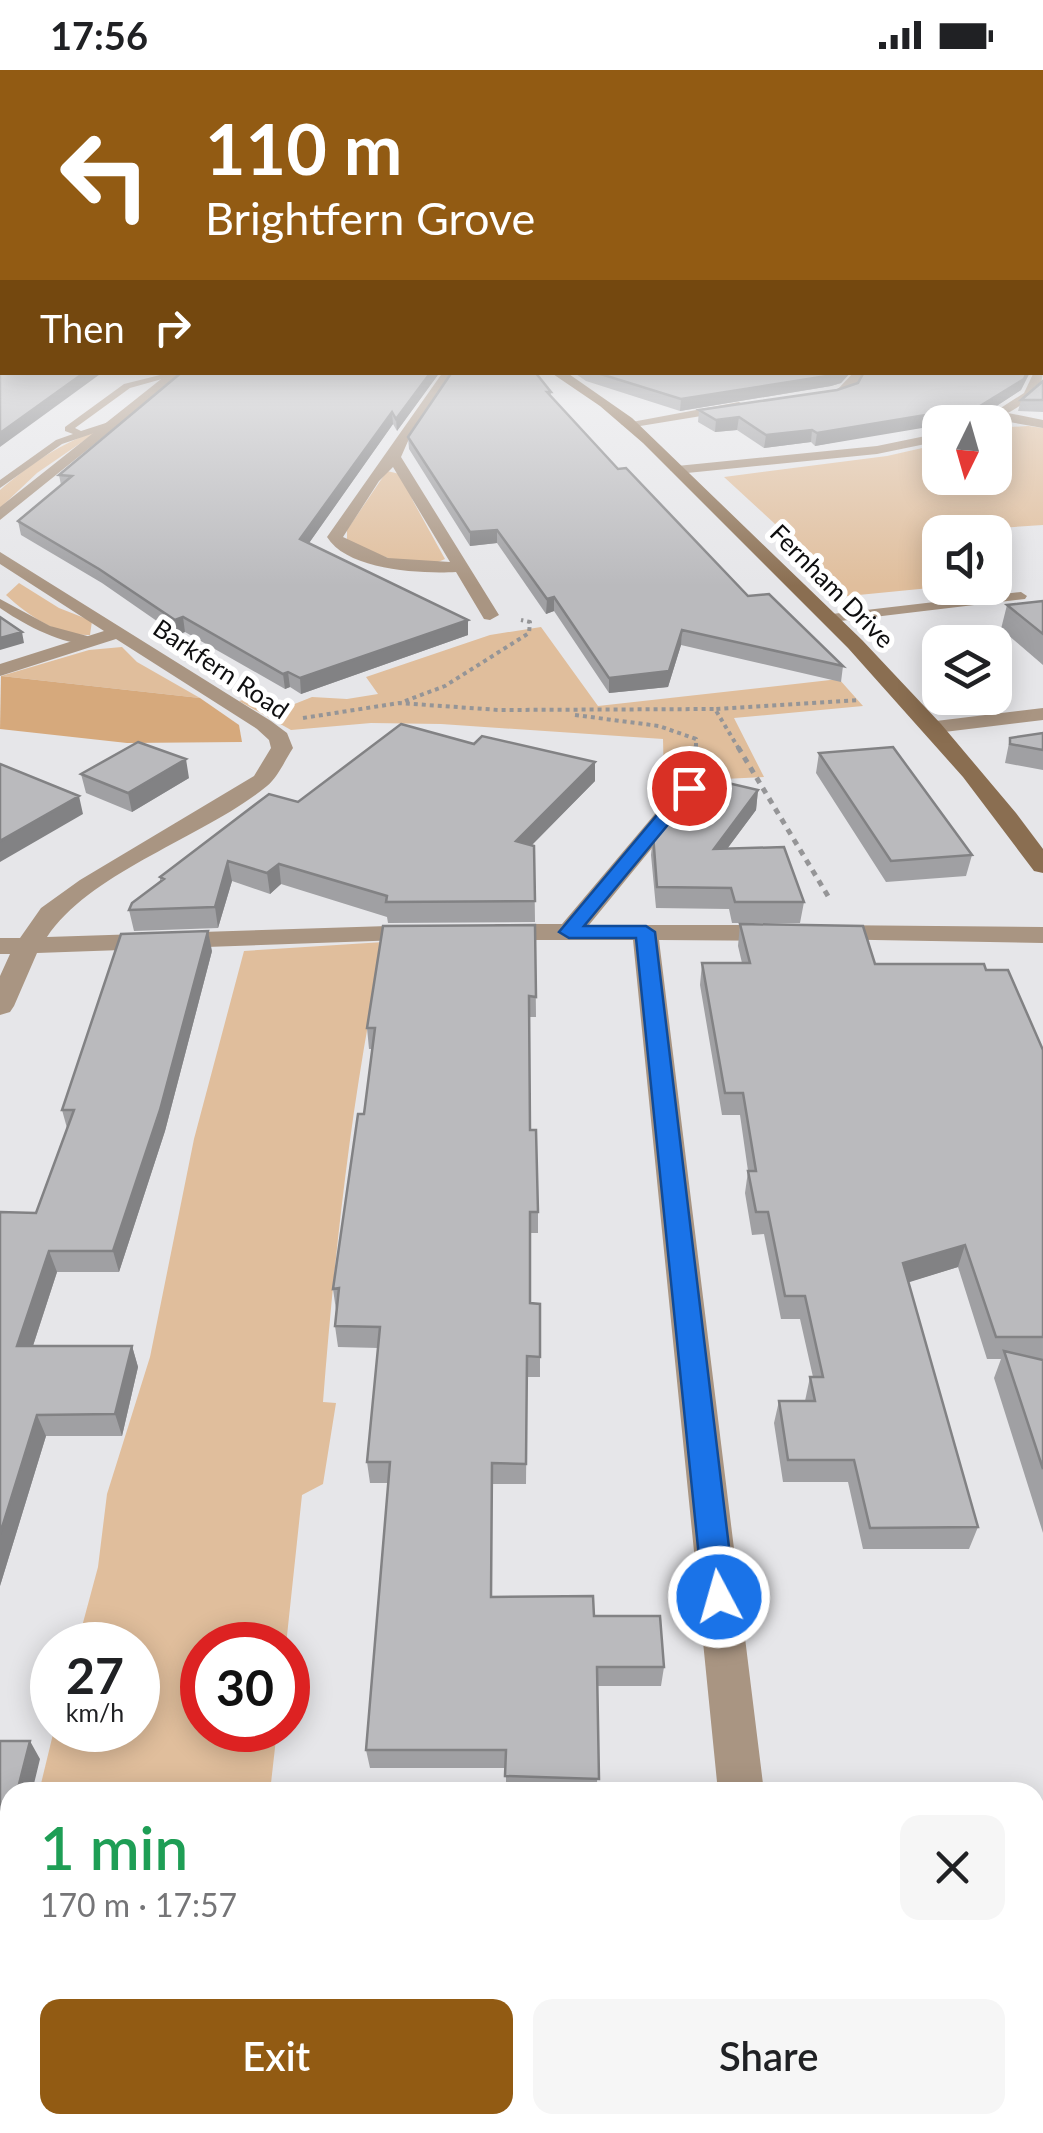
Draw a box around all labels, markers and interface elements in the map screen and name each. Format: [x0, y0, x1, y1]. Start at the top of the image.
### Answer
text: 17:56 [50, 12, 148, 58]
text: 110 m [205, 106, 402, 190]
icon: left [40, 110, 170, 240]
text: Brightfern Grove [205, 191, 535, 245]
icon: right [145, 300, 200, 355]
text: Then [40, 305, 125, 351]
north arrow [922, 405, 1012, 495]
map controls [922, 405, 1012, 715]
button: sound [922, 515, 1012, 605]
street label: Fernham Drive [765, 517, 901, 653]
street label: Barkfern Road [148, 612, 295, 724]
button: layers [922, 625, 1012, 715]
pin [647, 746, 732, 831]
icon: arrive [662, 761, 717, 816]
position arrow [667, 1545, 771, 1649]
speed limit sign: 30 [180, 1622, 310, 1752]
text: 27 [66, 1645, 124, 1705]
text: km/h [66, 1697, 124, 1727]
text: 1 min [40, 1811, 188, 1883]
button: close [900, 1815, 1005, 1920]
text: 170 m · 17:57 [40, 1885, 237, 1924]
button: Exit [40, 1999, 513, 2114]
button: Share [533, 1999, 1005, 2114]

